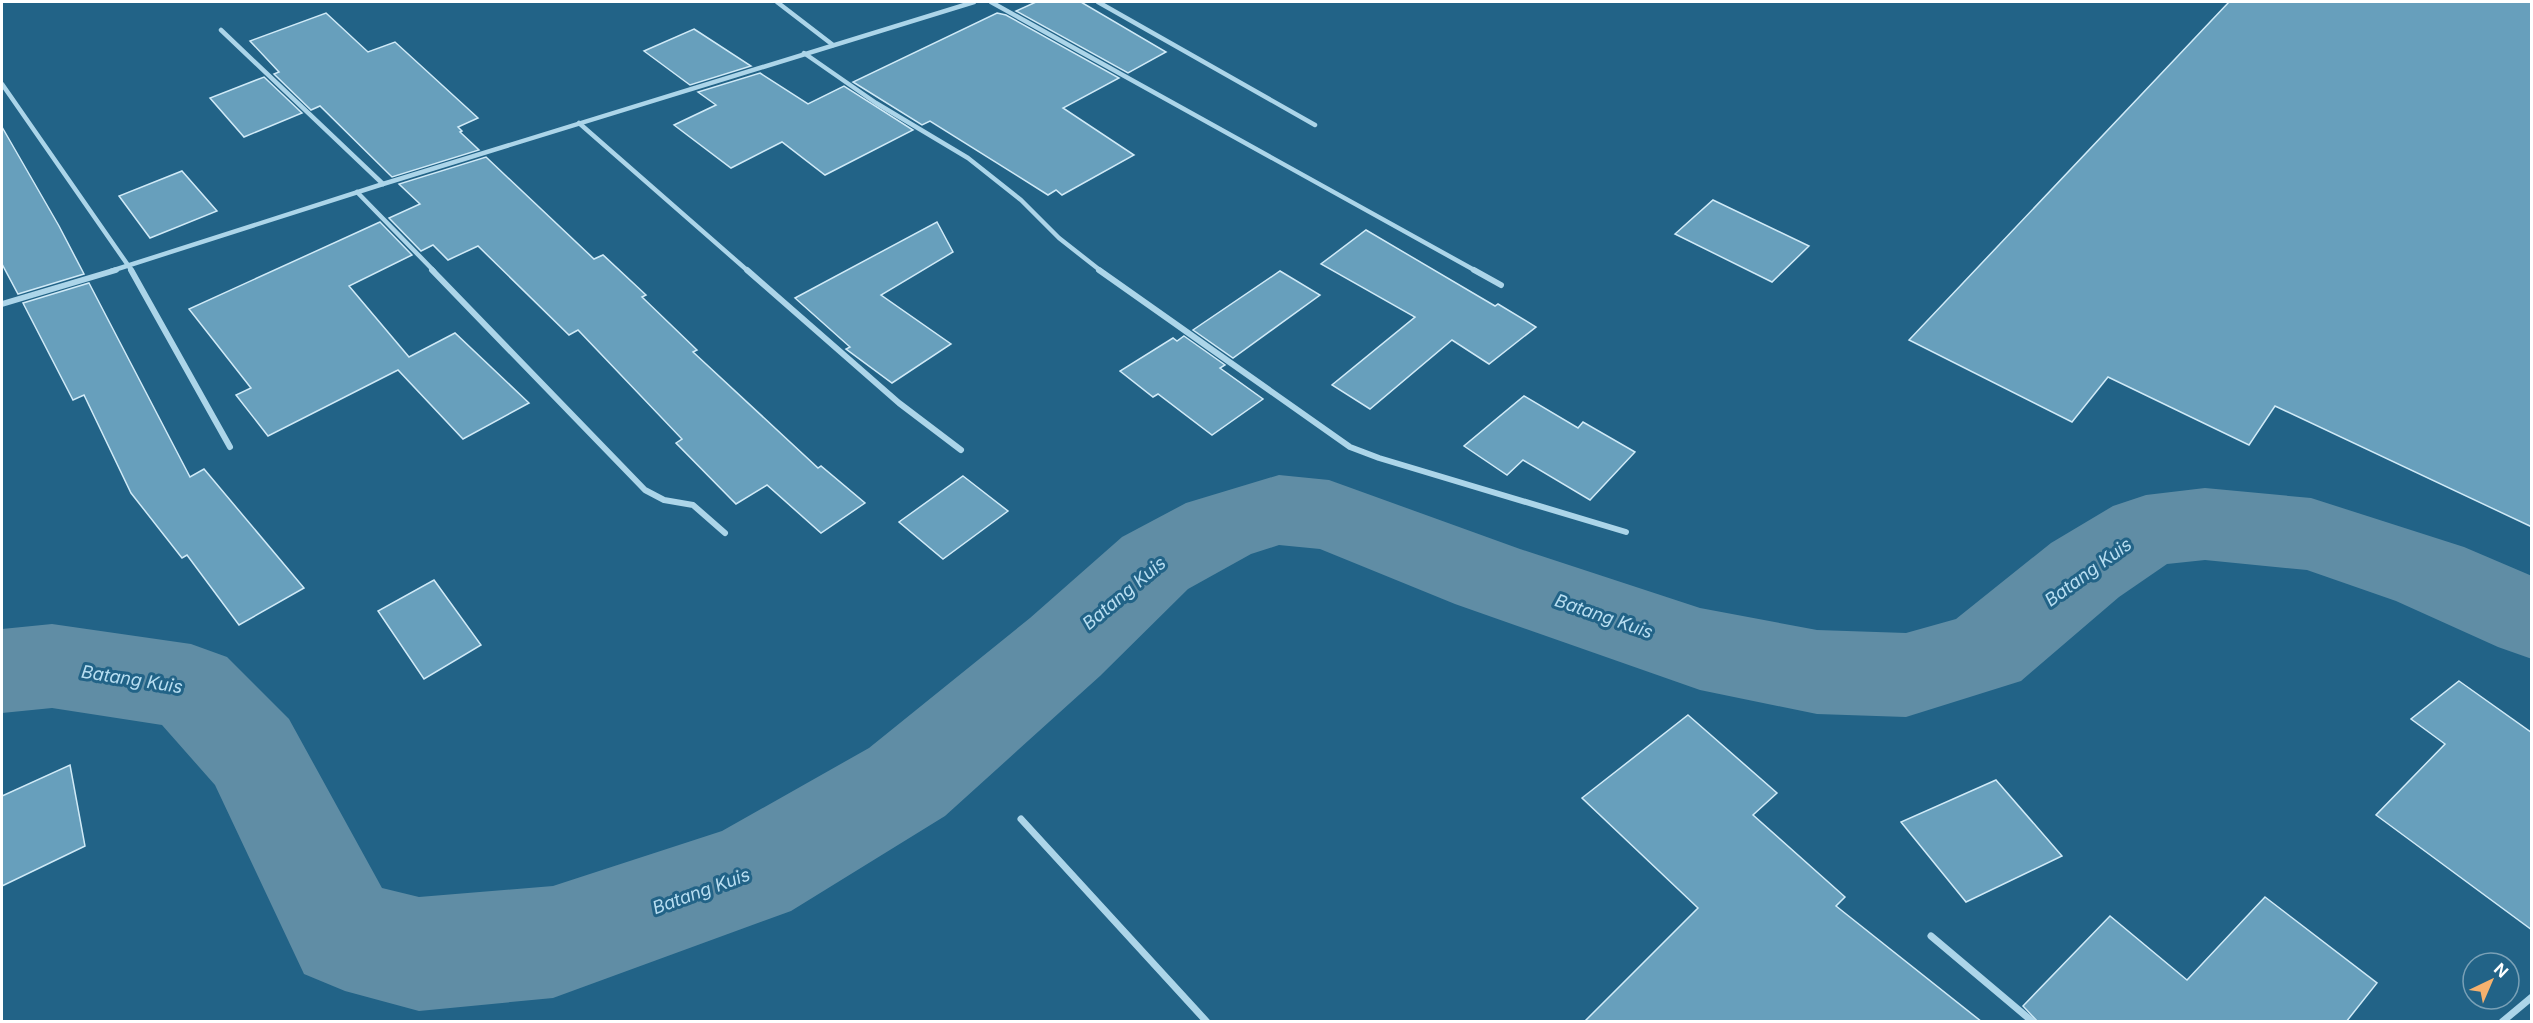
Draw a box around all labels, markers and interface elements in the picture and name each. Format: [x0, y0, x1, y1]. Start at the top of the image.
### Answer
water label: Batang Kuis [2040, 533, 2136, 611]
water label: Batang Kuis [1078, 552, 1170, 634]
water label: Batang Kuis [1552, 589, 1656, 643]
water label: Batang Kuis [80, 661, 184, 697]
water label: Batang Kuis [649, 864, 753, 918]
north arrow [2461, 951, 2521, 1011]
text: N [2490, 959, 2513, 982]

